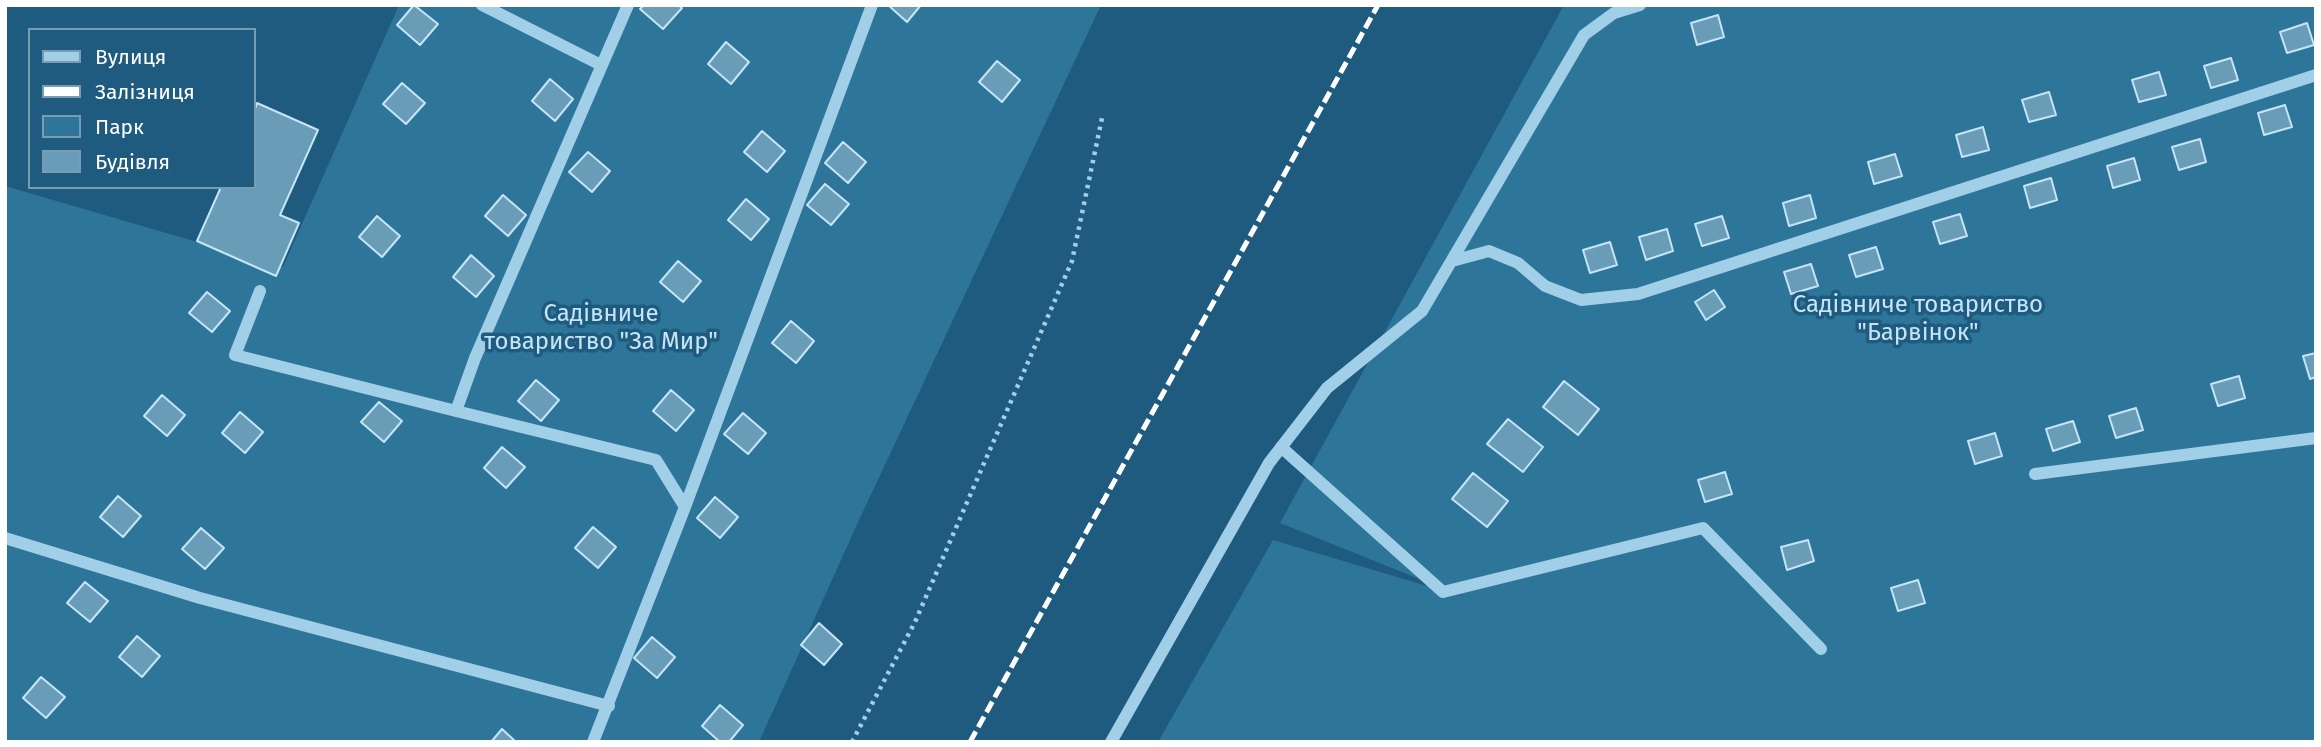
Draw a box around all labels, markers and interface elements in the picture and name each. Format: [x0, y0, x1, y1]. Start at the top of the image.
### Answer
legend [28, 28, 256, 189]
text: Вулиця [95, 44, 166, 70]
text: Залізниця [95, 79, 195, 105]
text: Парк [95, 114, 144, 140]
text: Будівля [95, 149, 170, 175]
park label: Садівниче товариство "Барвінок" [1793, 291, 2043, 347]
park label: Садівниче товариство "За Мир" [484, 300, 718, 356]

